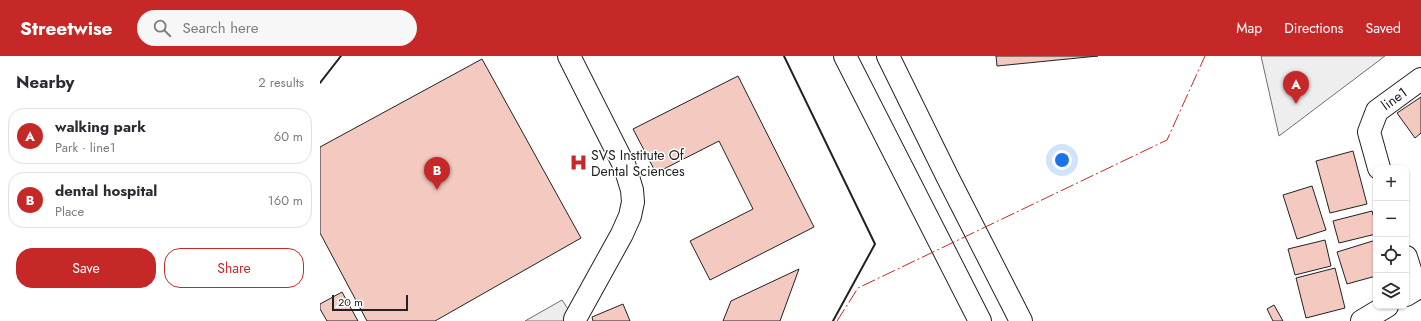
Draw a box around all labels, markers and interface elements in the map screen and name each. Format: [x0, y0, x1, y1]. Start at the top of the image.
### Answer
search box [137, 10, 417, 46]
text: Streetwise [20, 15, 113, 42]
icon: search [151, 17, 173, 39]
text: Search here [183, 17, 258, 39]
text: Map [1236, 18, 1262, 38]
text: Directions [1284, 18, 1344, 38]
text: Saved [1366, 18, 1401, 38]
text: Nearby [16, 70, 74, 94]
pin: A [1283, 71, 1309, 104]
text: 2 results [258, 73, 304, 92]
street label: line1 [1377, 82, 1411, 115]
text: walking park [55, 116, 146, 138]
text: A [25, 127, 35, 146]
text: 60 m [274, 127, 303, 146]
text: Park · line1 [55, 138, 116, 157]
place label: SVS Institute Of Dental Sciences [591, 145, 685, 181]
your location [1052, 150, 1072, 170]
hospital icon: SVS Institute Of Dental Sciences [568, 153, 588, 173]
pin: B [424, 157, 450, 190]
map controls [1373, 165, 1409, 309]
button: + [1373, 165, 1409, 201]
text: dental hospital [55, 180, 157, 202]
text: B [26, 191, 34, 210]
text: 160 m [268, 191, 303, 210]
button: − [1373, 201, 1409, 237]
text: Place [55, 202, 84, 221]
button: locate [1373, 237, 1409, 273]
button: Save [16, 248, 156, 288]
button: Share [164, 248, 304, 288]
button: layers [1373, 273, 1409, 309]
scale bar [332, 293, 408, 312]
text: 20 m [338, 294, 363, 310]

